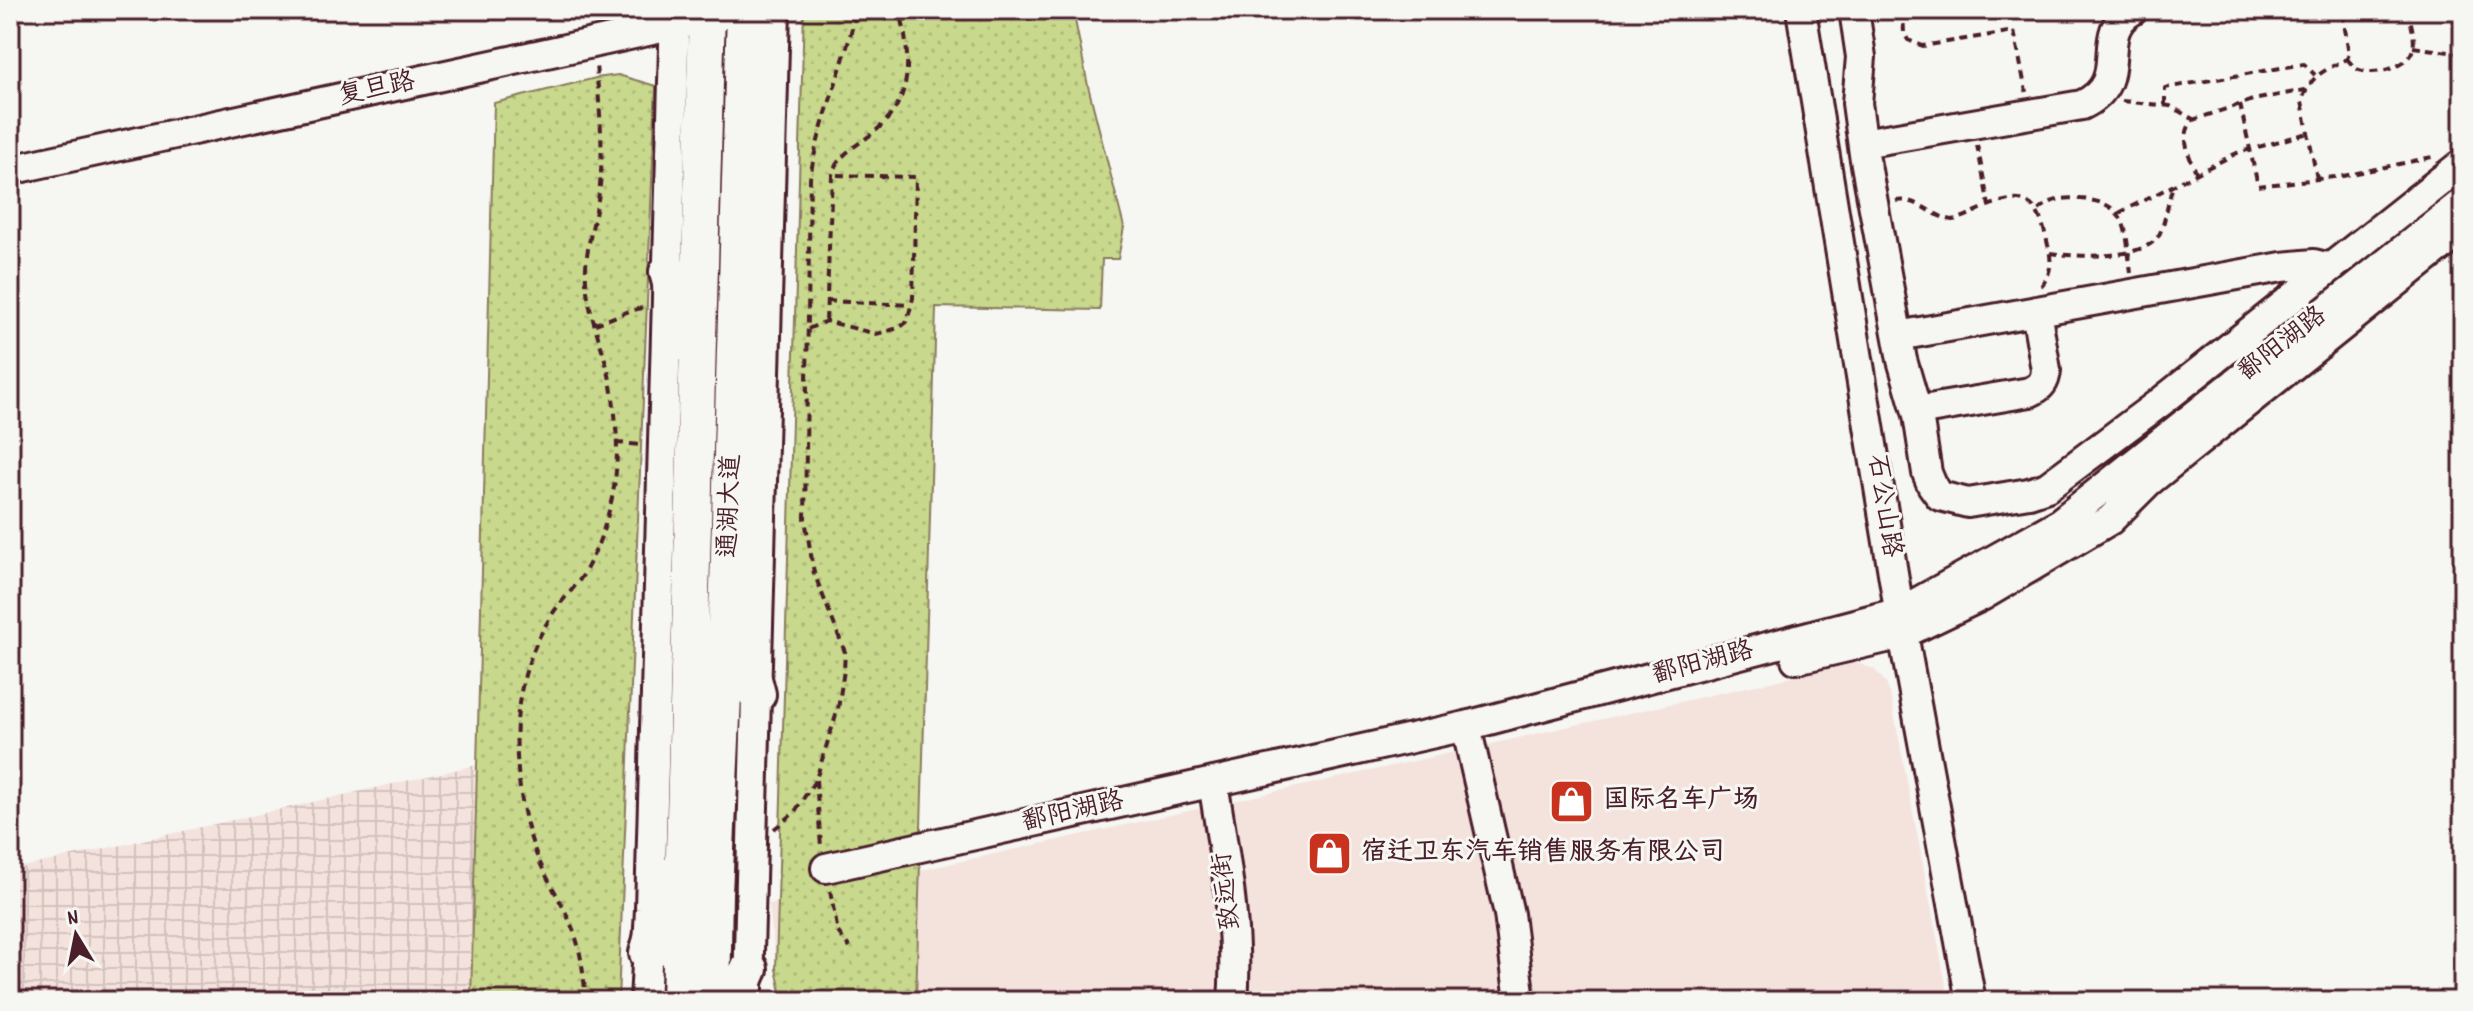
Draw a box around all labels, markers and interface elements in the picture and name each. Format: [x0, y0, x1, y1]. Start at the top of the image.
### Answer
street label: 复旦路 [335, 64, 419, 116]
street label: 鄱阳湖路 [2231, 298, 2335, 392]
street label: 石公山路 [1857, 452, 1909, 560]
street label: 通湖大道 [711, 453, 751, 559]
street label: 鄱阳湖路 [1648, 633, 1758, 695]
shop icon: 国际名车广场 [1548, 777, 1596, 825]
street label: 鄱阳湖路 [1018, 783, 1128, 843]
place label: 国际名车广场 [1603, 783, 1759, 820]
shop icon: 宿迁卫东汽车销售服务有限公司 [1306, 829, 1354, 877]
place label: 宿迁卫东汽车销售服务有限公司 [1361, 835, 1725, 872]
street label: 致远街 [1205, 850, 1251, 932]
north arrow [36, 895, 116, 975]
text: N [65, 903, 81, 935]

